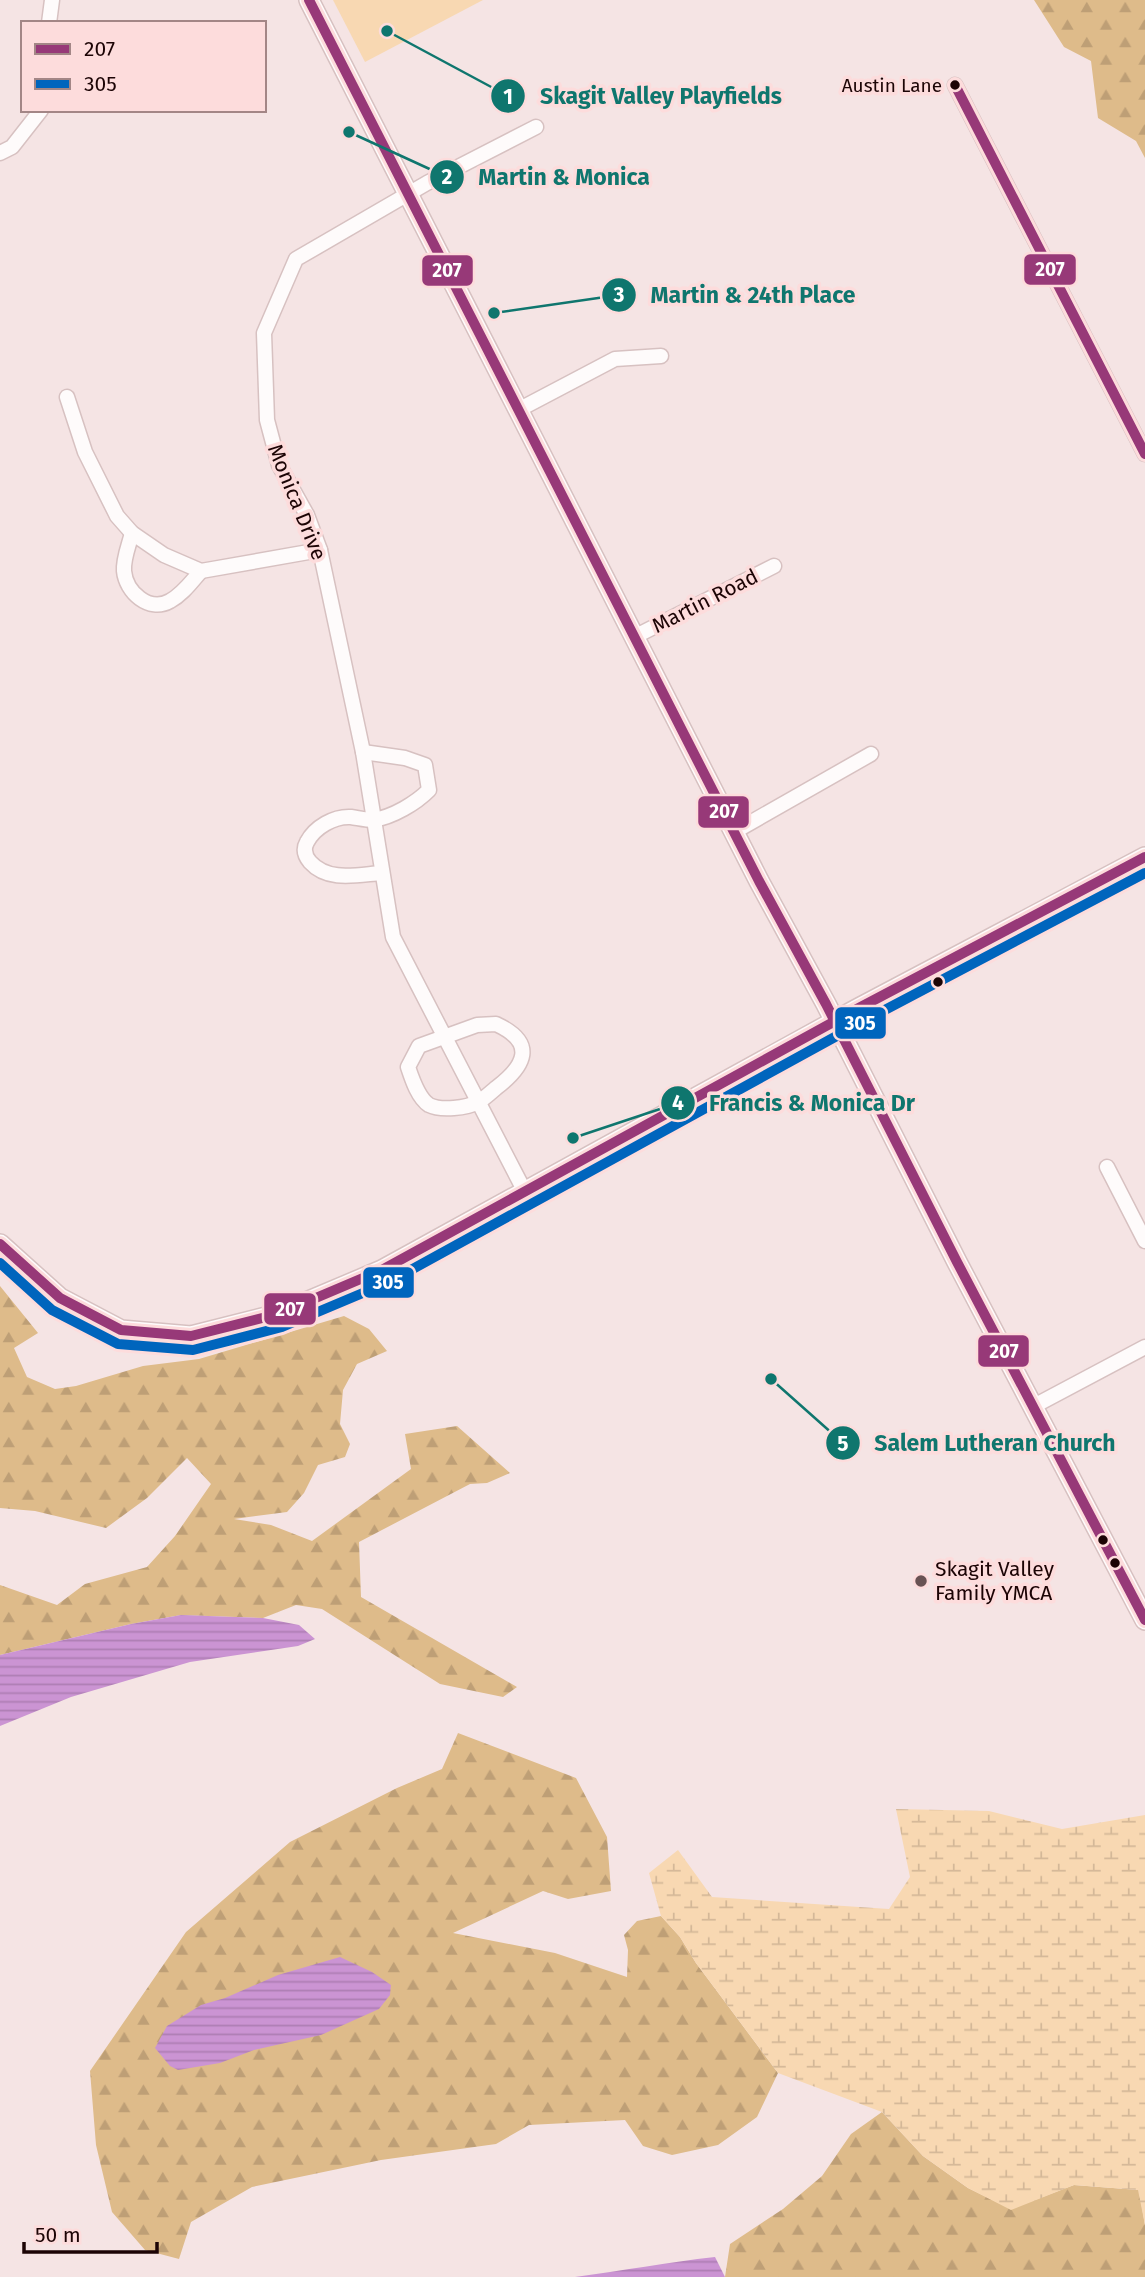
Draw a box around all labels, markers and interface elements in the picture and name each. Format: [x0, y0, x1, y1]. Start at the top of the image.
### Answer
legend [21, 21, 266, 112]
text: 207 [84, 36, 115, 62]
text: 305 [84, 71, 117, 97]
callout: Skagit Valley Playfields [491, 74, 796, 118]
place label: Austin Lane [842, 74, 942, 97]
marker: Austin Lane [948, 78, 962, 92]
text: Skagit Valley Playfields [540, 82, 782, 110]
text: 1 [503, 84, 513, 110]
callout: Martin & Monica [429, 155, 664, 199]
text: Martin & Monica [478, 163, 650, 191]
text: 2 [442, 164, 453, 190]
line badge: 207 [1023, 253, 1077, 286]
line badge: 207 [421, 254, 474, 287]
text: 207 [1035, 258, 1065, 281]
text: 207 [432, 259, 462, 282]
callout: Martin & 24th Place [601, 273, 869, 317]
text: Martin & 24th Place [651, 281, 856, 309]
text: 3 [613, 282, 625, 308]
street label: Monica Drive [262, 440, 332, 564]
street label: Martin Road [648, 563, 762, 639]
line badge: 207 [697, 795, 750, 829]
text: 207 [709, 800, 739, 823]
unlabelled marker [931, 975, 945, 989]
line badge: 305 [834, 1006, 887, 1040]
text: 305 [843, 1012, 876, 1035]
callout: Francis & Monica Dr [660, 1081, 929, 1125]
text: Francis & Monica Dr [709, 1089, 916, 1117]
text: 4 [672, 1090, 684, 1116]
line badge: 305 [362, 1266, 415, 1299]
text: 305 [371, 1271, 404, 1294]
line badge: 207 [263, 1292, 317, 1326]
text: 207 [275, 1298, 305, 1321]
line badge: 207 [977, 1334, 1030, 1368]
text: 207 [989, 1340, 1019, 1363]
callout: Salem Lutheran Church [825, 1421, 1129, 1465]
text: Salem Lutheran Church [874, 1429, 1116, 1457]
text: 5 [837, 1431, 849, 1457]
unlabelled marker [1096, 1533, 1110, 1547]
place label: Skagit Valley Family YMCA [935, 1556, 1055, 1606]
unlabelled marker [1108, 1556, 1122, 1570]
marker: Skagit Valley Family YMCA [913, 1573, 929, 1589]
scale bar [24, 2210, 158, 2254]
text: 50 m [35, 2222, 81, 2248]

